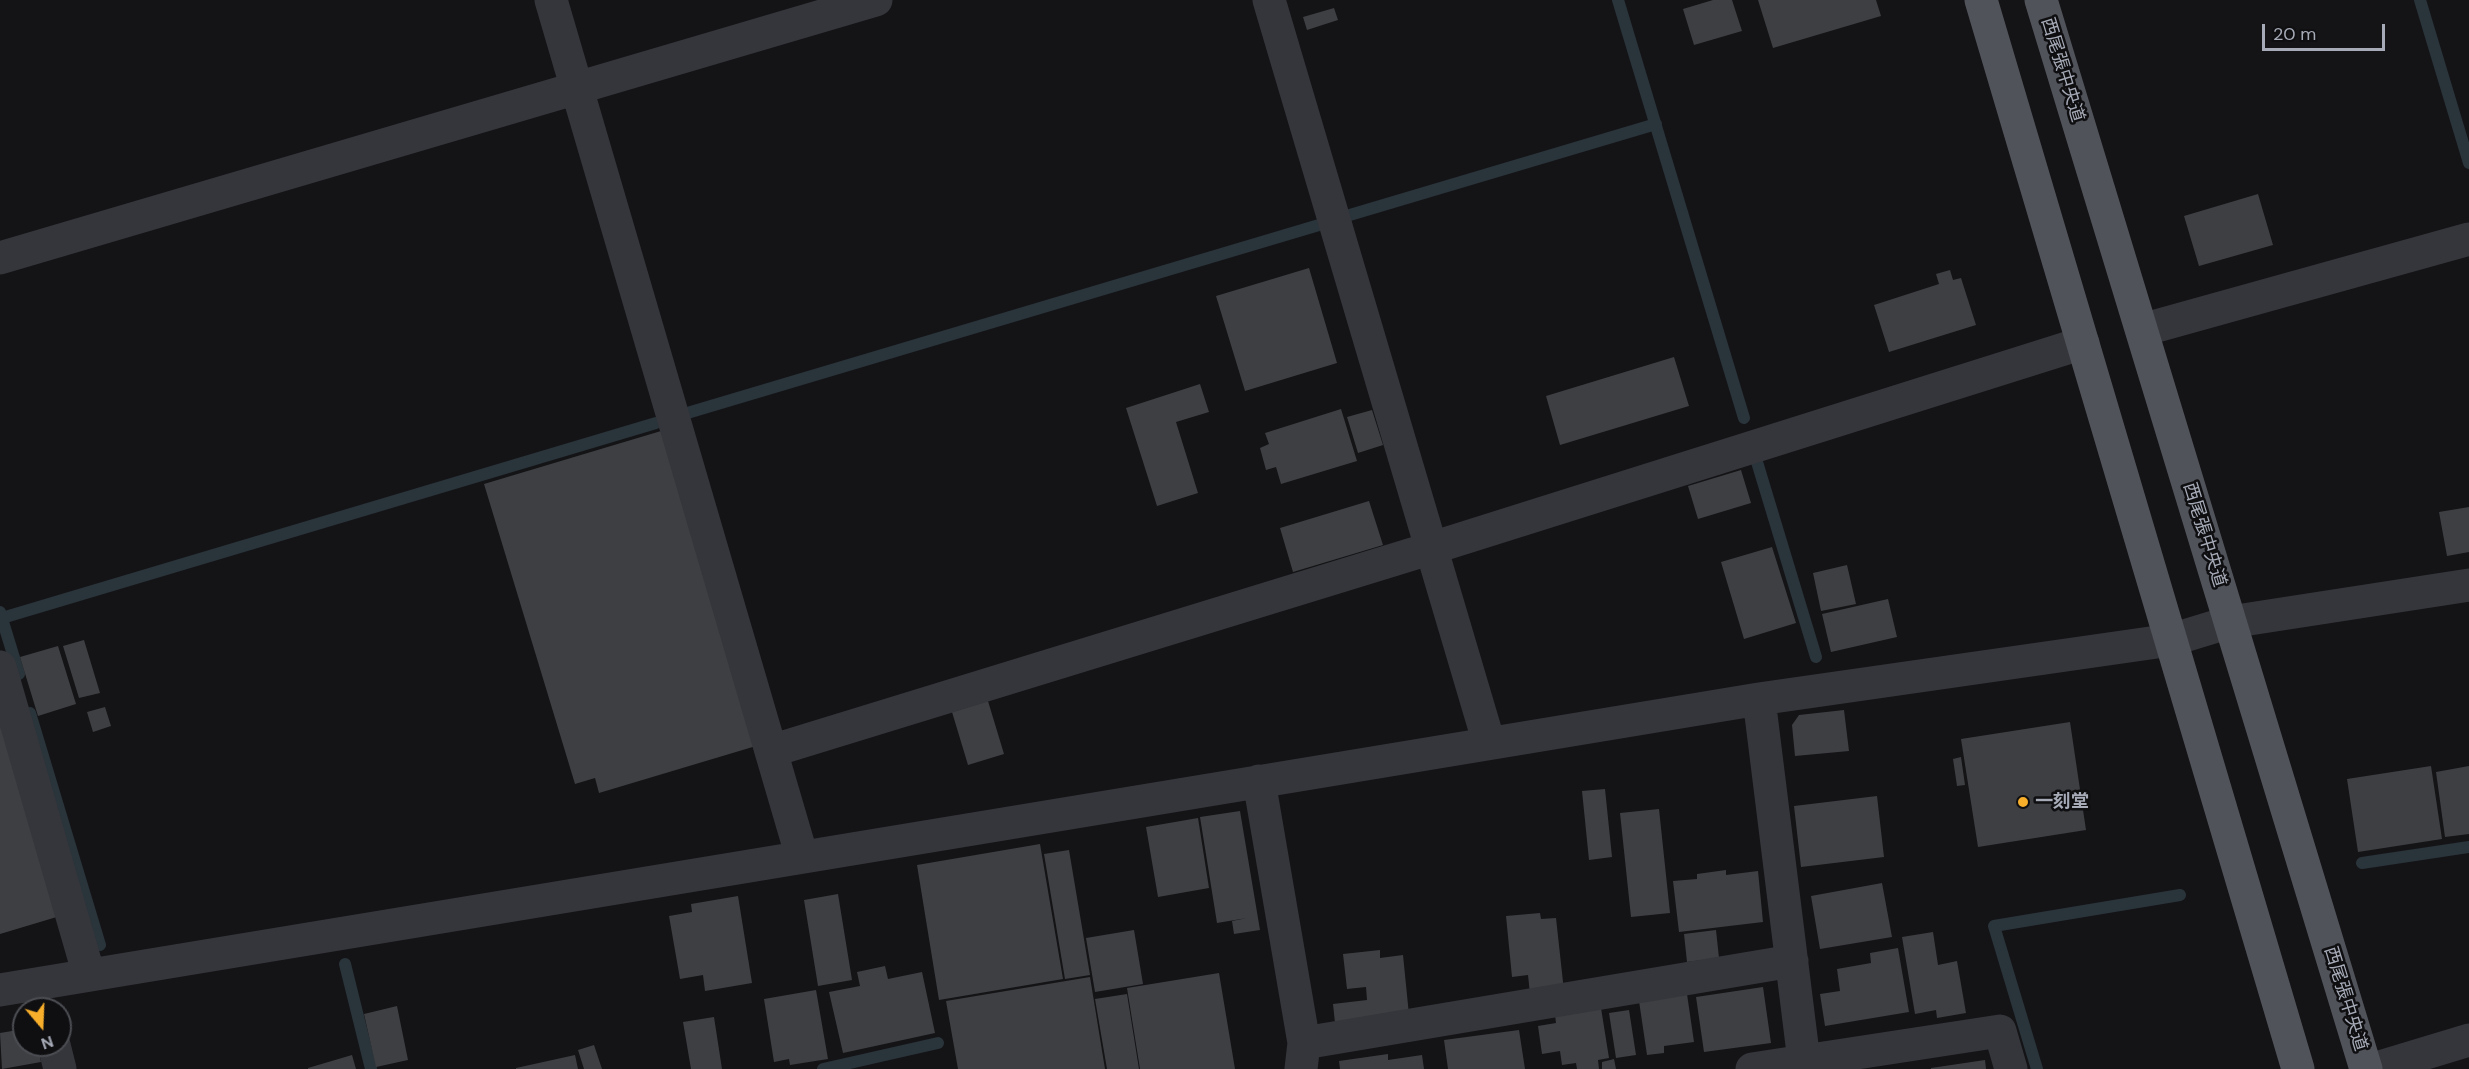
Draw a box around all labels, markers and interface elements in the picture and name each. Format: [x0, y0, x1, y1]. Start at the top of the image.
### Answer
scale bar [2265, 12, 2388, 50]
street label: 西尾張中央道 [2036, 15, 2088, 125]
text: 20 m [2273, 22, 2316, 46]
street label: 西尾張中央道 [2178, 480, 2230, 590]
place label: 一刻堂 [2035, 791, 2089, 813]
marker: 一刻堂 [2016, 795, 2030, 809]
street label: 西尾張中央道 [2319, 944, 2371, 1054]
north arrow [12, 997, 72, 1057]
text: N [38, 1031, 56, 1054]

